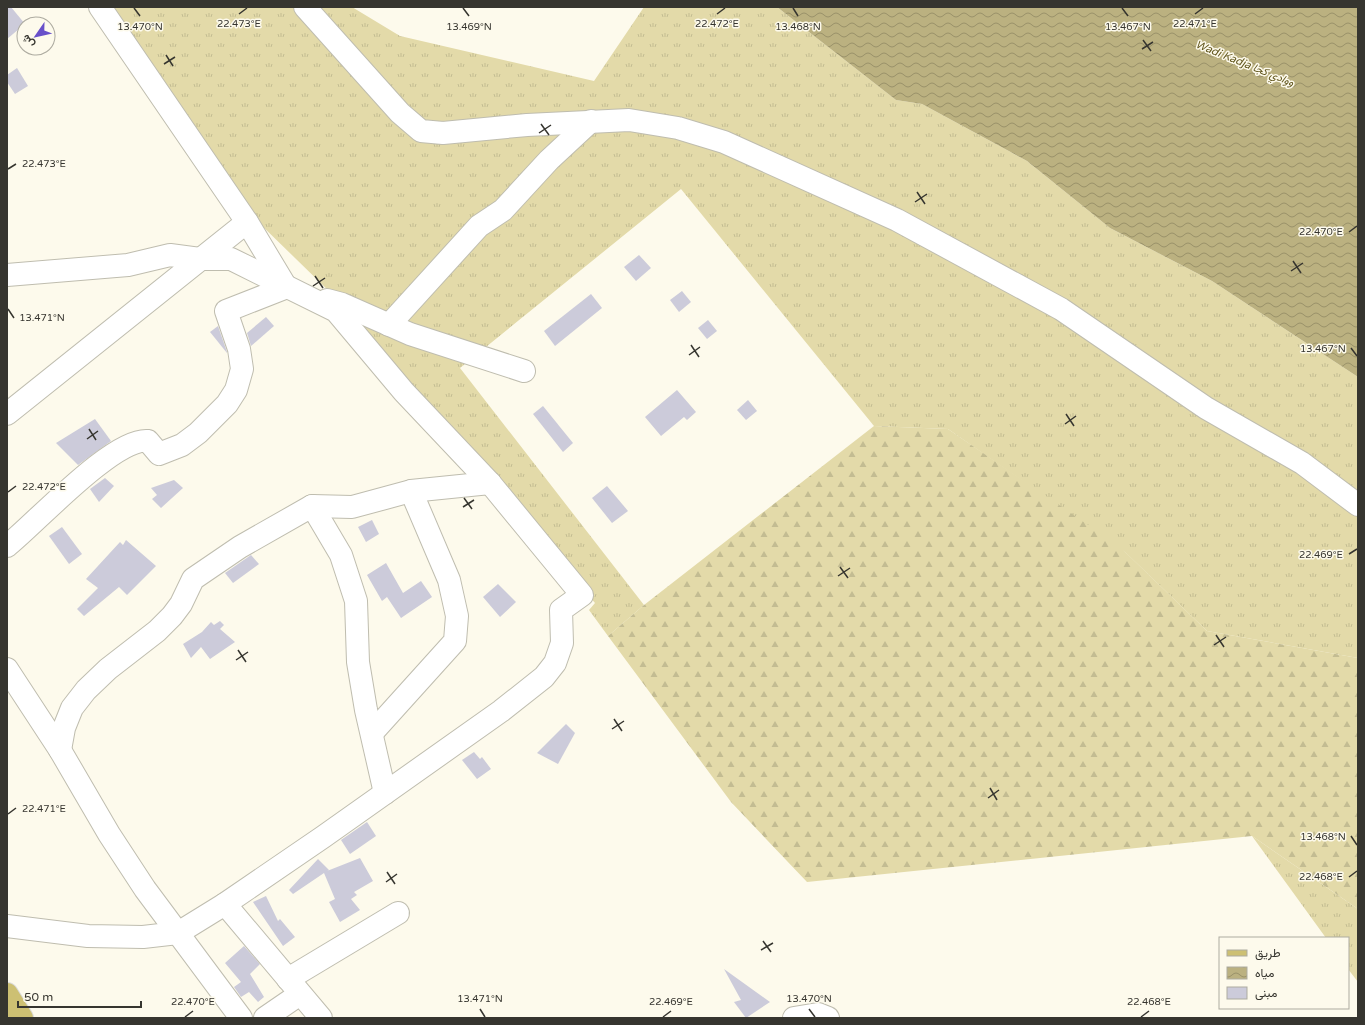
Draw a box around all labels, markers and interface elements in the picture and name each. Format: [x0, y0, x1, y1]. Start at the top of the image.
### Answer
north arrow [16, 16, 56, 56]
text: 22.473°E [217, 18, 261, 30]
text: 22.472°E [695, 18, 739, 30]
text: 22.471°E [1173, 18, 1217, 30]
text: 13.470°N [117, 21, 163, 33]
text: 13.469°N [446, 21, 492, 33]
text: 13.468°N [775, 21, 821, 33]
text: 13.467°N [1105, 21, 1151, 33]
text: ش [19, 32, 37, 50]
water label: Wadi Kadja ووادي كجا [1193, 38, 1296, 91]
text: 22.473°E [22, 158, 66, 170]
text: 22.470°E [1299, 226, 1343, 238]
text: 13.471°N [19, 312, 65, 324]
text: 13.467°N [1300, 343, 1346, 355]
text: 22.472°E [22, 481, 66, 493]
text: 22.469°E [1299, 549, 1343, 561]
text: 22.471°E [22, 803, 66, 815]
text: 13.468°N [1300, 831, 1346, 843]
text: 22.468°E [1299, 871, 1343, 883]
legend [1219, 937, 1349, 1009]
text: طريق [1255, 946, 1281, 961]
text: مياه [1255, 966, 1274, 980]
scale bar [18, 983, 141, 1009]
text: مبنى [1255, 986, 1277, 1001]
text: 50 m [24, 990, 53, 1004]
text: 13.471°N [457, 993, 503, 1005]
text: 13.470°N [786, 993, 832, 1005]
text: 22.470°E [171, 996, 215, 1008]
text: 22.469°E [649, 996, 693, 1008]
text: 22.468°E [1127, 996, 1171, 1008]

